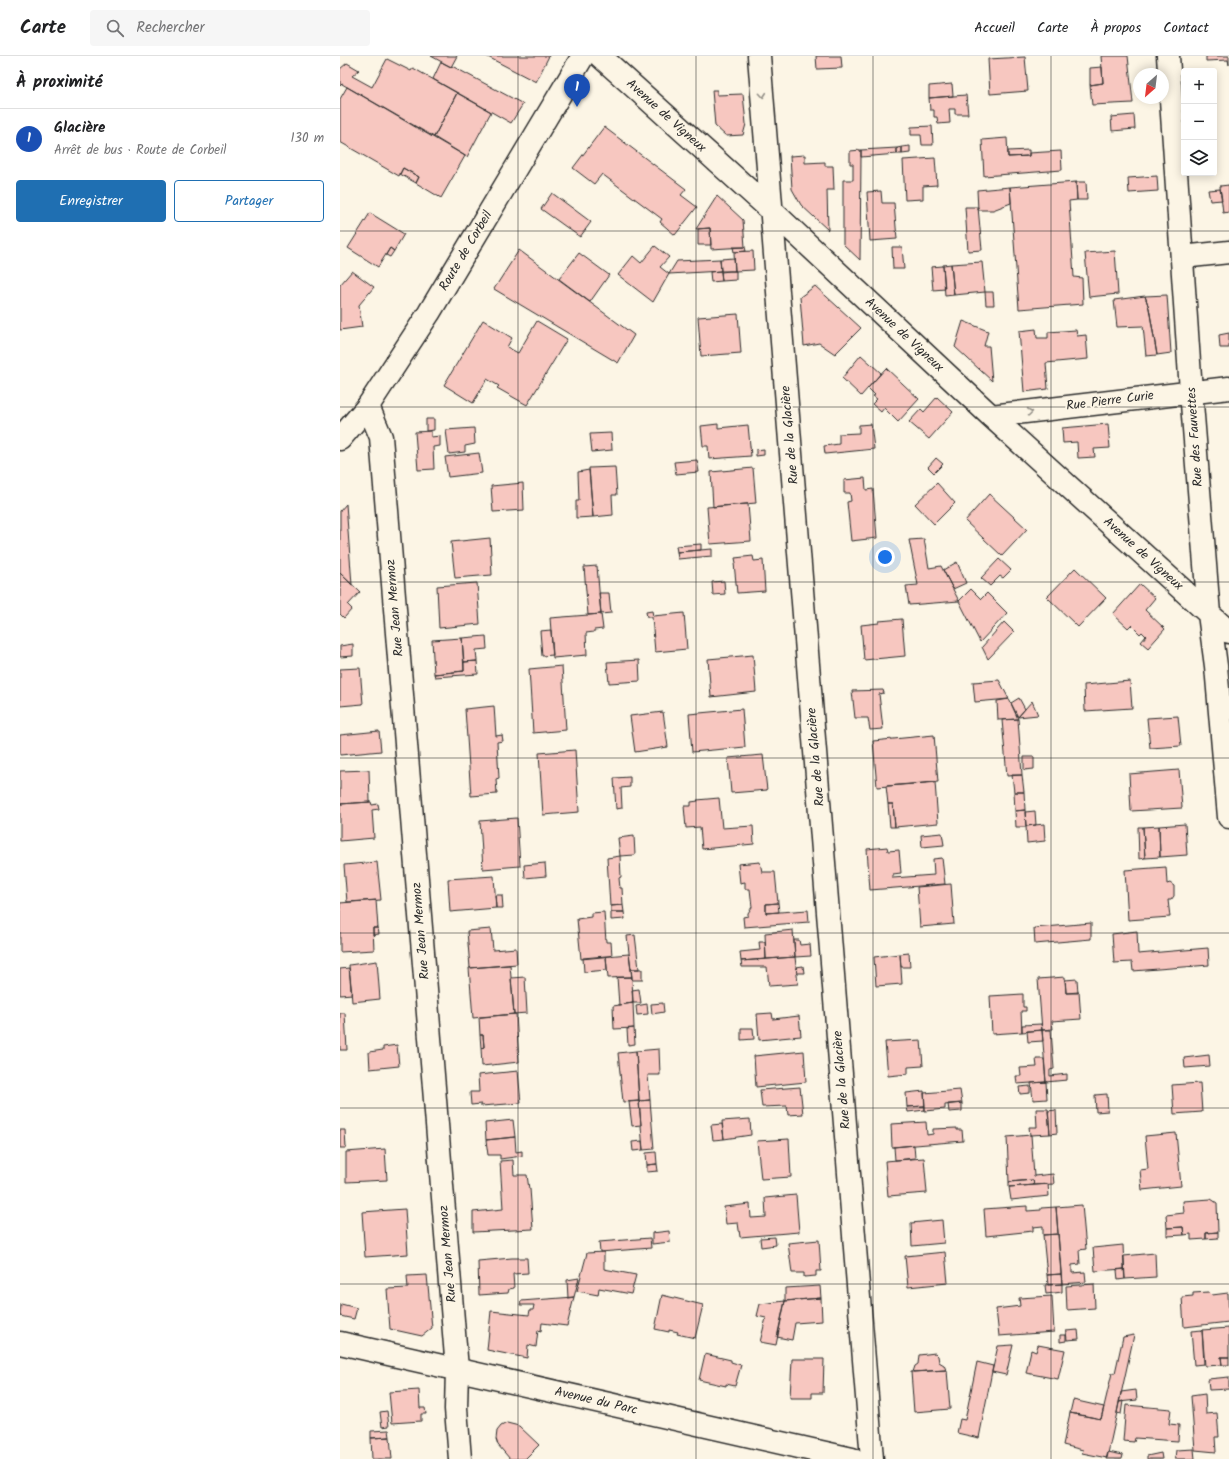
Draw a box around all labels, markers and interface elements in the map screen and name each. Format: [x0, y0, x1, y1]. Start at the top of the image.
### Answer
search box [90, 10, 370, 46]
text: Carte [20, 13, 66, 43]
text: Rechercher [136, 16, 205, 40]
icon: search [104, 17, 126, 39]
text: Accueil [974, 17, 1015, 39]
text: Carte [1037, 17, 1068, 39]
text: À propos [1090, 17, 1141, 39]
text: Contact [1163, 17, 1209, 39]
north arrow [1133, 68, 1169, 104]
map controls [1181, 68, 1217, 176]
button: + [1181, 68, 1217, 104]
text: À proximité [16, 69, 103, 96]
pin: 1 [564, 74, 590, 107]
street label: Avenue de Vigneux [621, 74, 711, 158]
one-way arrow [758, 92, 767, 98]
button: − [1181, 104, 1217, 140]
text: Glacière [54, 116, 105, 140]
text: 1 [27, 128, 31, 149]
text: 130 m [290, 128, 324, 149]
text: Arrêt de bus · Route de Corbeil [54, 140, 226, 161]
button: layers [1181, 140, 1217, 176]
button: Enregistrer [16, 180, 166, 222]
button: Partager [174, 180, 324, 222]
street label: Route de Corbeil [434, 207, 498, 295]
street label: Avenue de Vigneux [860, 293, 949, 378]
street label: Rue de la Glacière [775, 385, 805, 485]
street label: Rue Pierre Curie [1065, 385, 1155, 417]
street label: Rue des Fauvettes [1181, 386, 1209, 488]
one-way arrow [1027, 407, 1033, 416]
street label: Avenue de Vigneux [1098, 512, 1188, 596]
your location [875, 547, 895, 567]
street label: Rue Jean Mermoz [380, 558, 410, 657]
street label: Rue de la Glacière [801, 707, 831, 807]
street label: Rue Jean Mermoz [406, 881, 436, 980]
street label: Rue de la Glacière [827, 1030, 857, 1130]
street label: Rue Jean Mermoz [433, 1204, 463, 1303]
street label: Avenue du Parc [552, 1381, 640, 1421]

